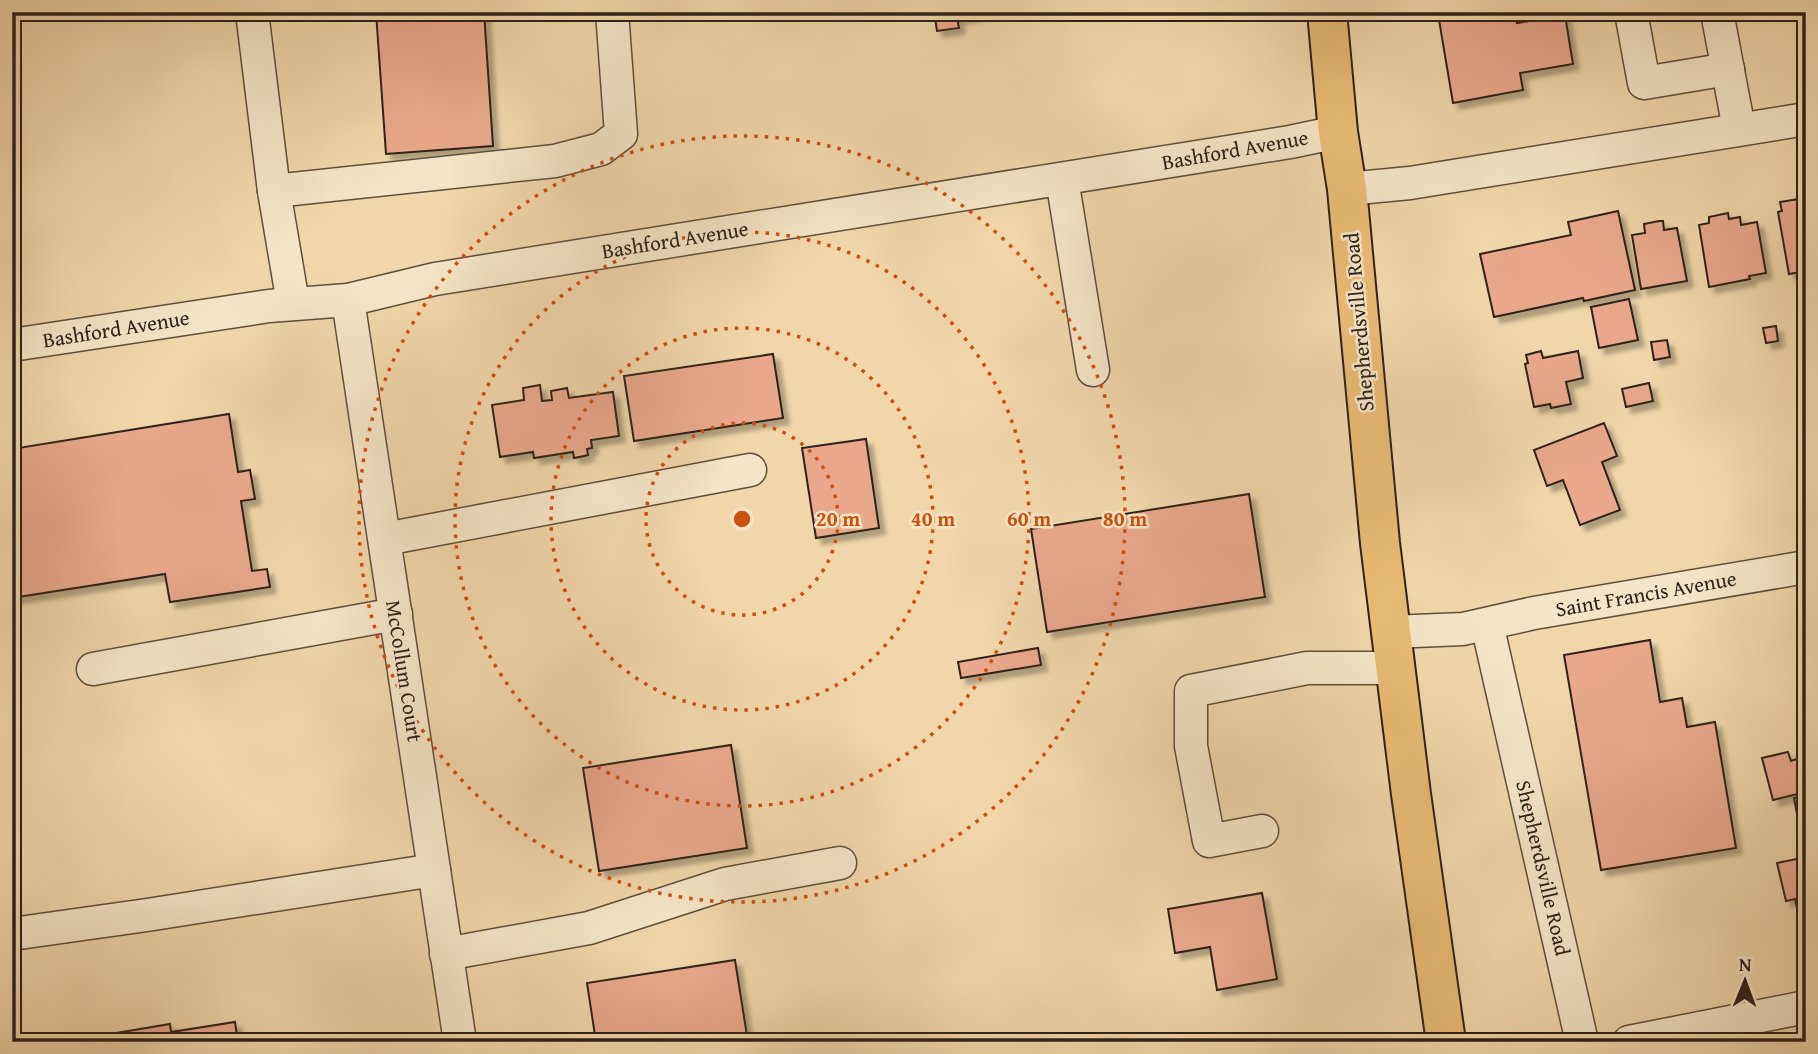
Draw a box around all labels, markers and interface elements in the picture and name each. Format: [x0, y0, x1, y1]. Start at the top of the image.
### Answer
street label: Bashford Avenue [1159, 121, 1311, 178]
street label: Bashford Avenue [599, 213, 751, 266]
street label: Shepherdsville Road [1335, 231, 1382, 413]
street label: Bashford Avenue [40, 302, 192, 355]
text: 20 m [816, 503, 860, 534]
text: 40 m [911, 503, 955, 534]
text: 60 m [1007, 503, 1051, 534]
text: 80 m [1103, 503, 1147, 534]
centre of rings [730, 507, 754, 531]
street label: Saint Francis Avenue [1553, 562, 1739, 625]
street label: McCollum Court [378, 598, 431, 745]
street label: Shepherdsville Road [1508, 777, 1579, 960]
north arrow [1710, 946, 1780, 1016]
text: N [1739, 950, 1752, 978]

